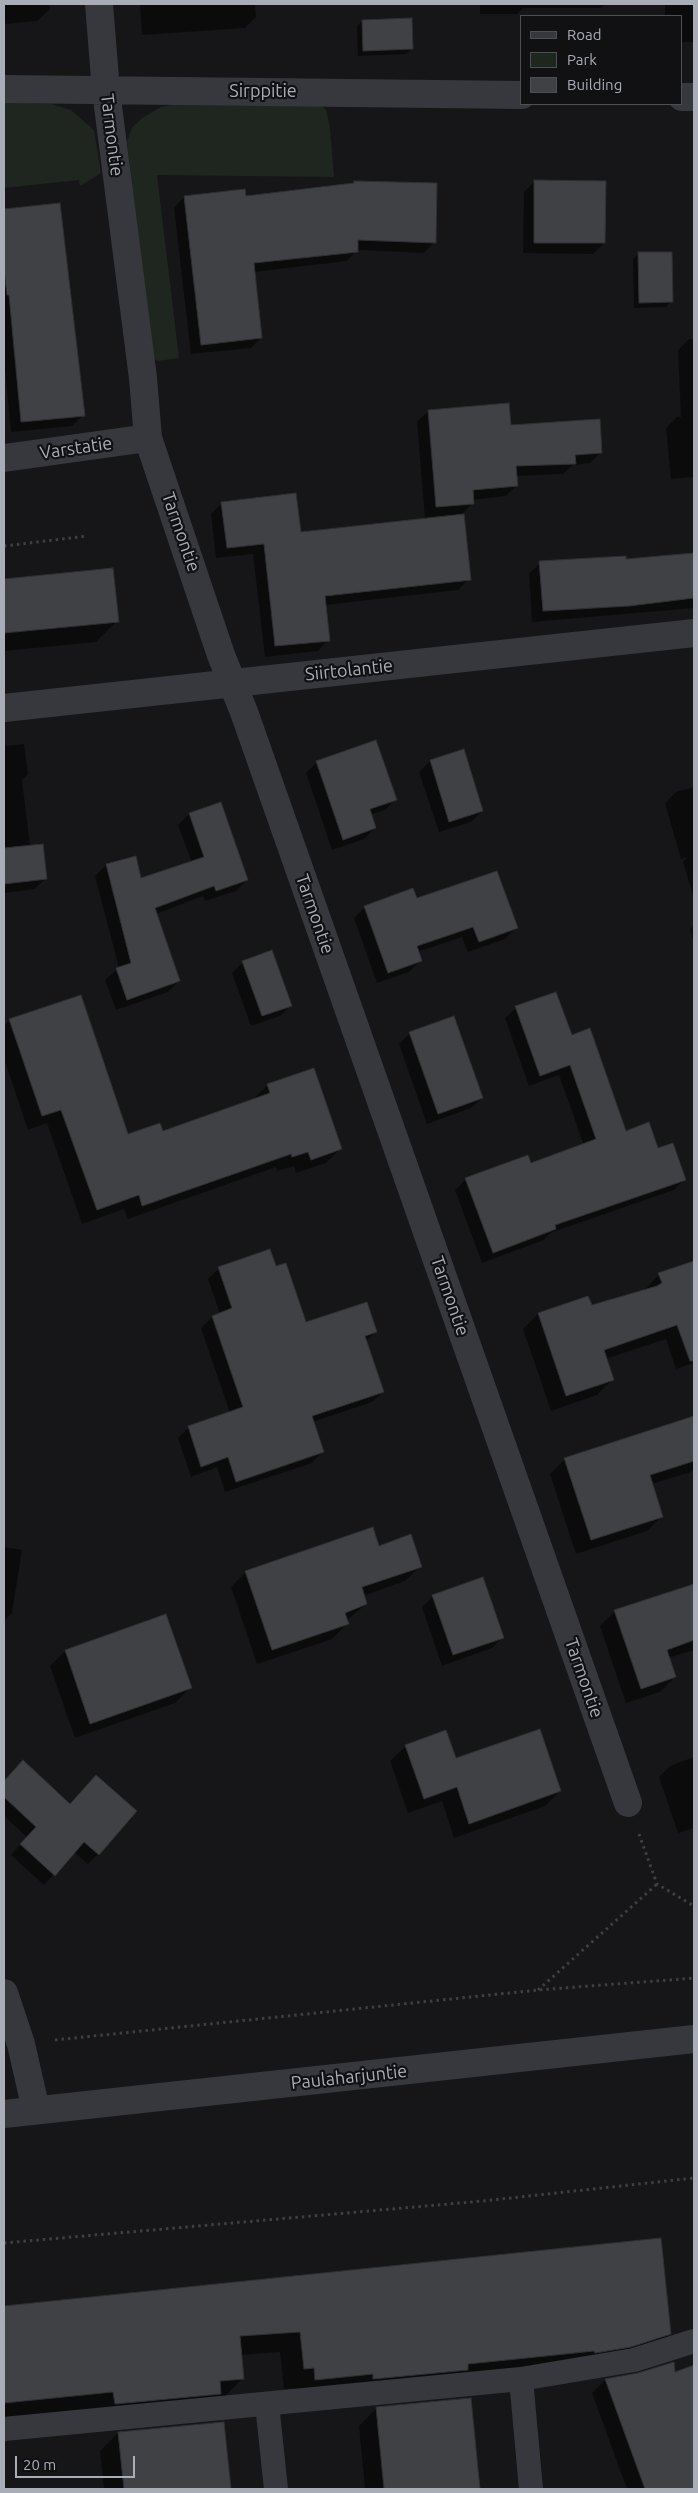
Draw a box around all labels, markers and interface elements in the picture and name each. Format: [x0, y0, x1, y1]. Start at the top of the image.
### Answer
legend [520, 15, 683, 105]
text: Road [567, 26, 602, 43]
text: Park [567, 51, 597, 68]
text: Building [567, 76, 622, 93]
street label: Sirppitie [229, 80, 297, 102]
street label: Tarmontie [96, 92, 128, 178]
street label: Varstatie [39, 432, 113, 464]
street label: Tarmontie [157, 489, 205, 575]
street label: Siirtolantie [304, 655, 394, 685]
street label: Tarmontie [291, 871, 339, 957]
street label: Tarmontie [426, 1253, 474, 1339]
street label: Tarmontie [560, 1635, 608, 1721]
street label: Paulaharjuntie [290, 2060, 408, 2094]
scale bar [18, 2446, 138, 2478]
text: 20 m [23, 2456, 56, 2473]

